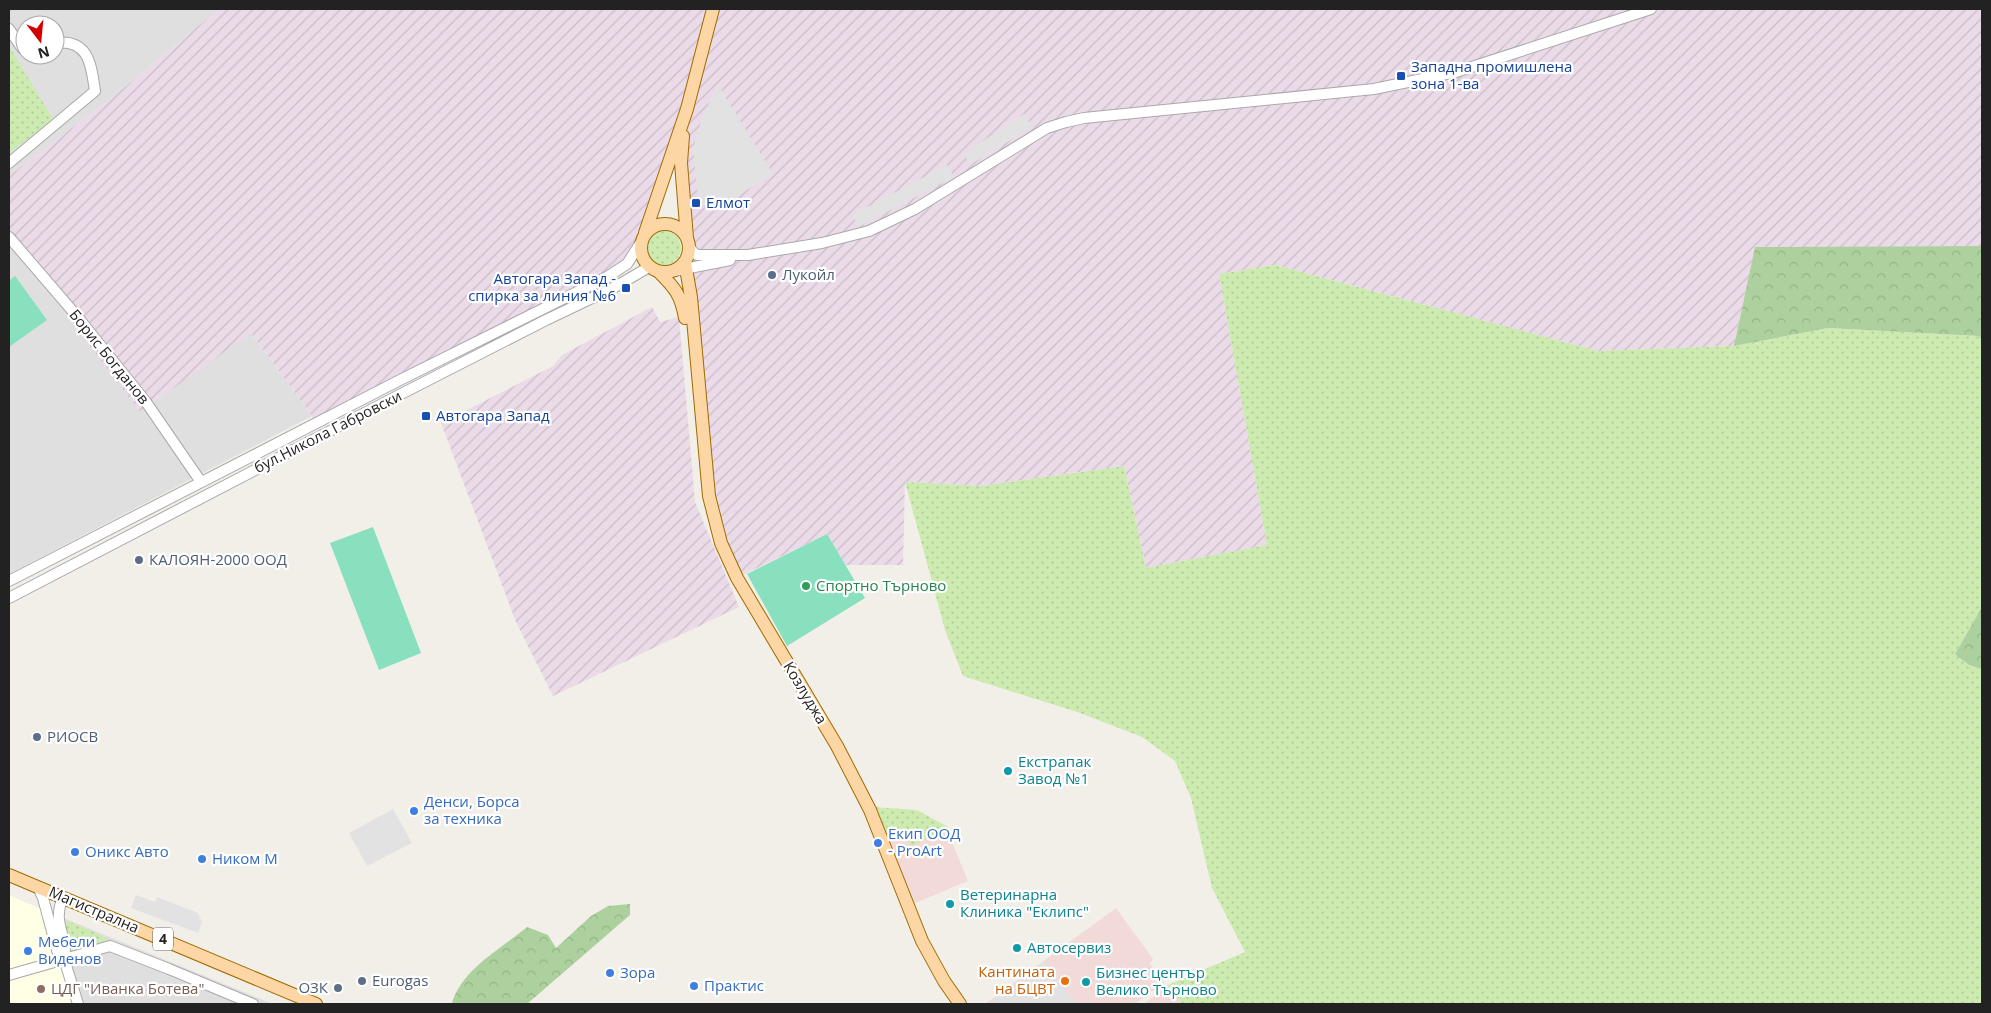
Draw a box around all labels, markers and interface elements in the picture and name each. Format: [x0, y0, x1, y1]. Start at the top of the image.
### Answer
north arrow [15, 15, 65, 65]
text: N [36, 42, 52, 64]
place label: Западна промишлена зона 1-ва [1411, 56, 1572, 93]
marker: Западна промишлена зона 1-ва [1395, 70, 1407, 82]
place label: Елмот [706, 192, 750, 212]
marker: Елмот [690, 197, 702, 209]
place label: Лукойл [782, 264, 835, 284]
place label: Автогара Запад - спирка за линия №6 [468, 268, 616, 305]
marker: Лукойл [766, 269, 778, 281]
marker: Автогара Запад - спирка за линия №6 [620, 282, 632, 294]
street label: Борис Богданов [65, 305, 154, 408]
street label: бул.Никола Габровски [250, 385, 405, 477]
place label: Автогара Запад [436, 405, 550, 425]
marker: Автогара Запад [420, 410, 432, 422]
place label: КАЛОЯН-2000 ООД [149, 549, 287, 569]
marker: КАЛОЯН-2000 ООД [133, 554, 145, 566]
place label: Спортно Търново [816, 575, 946, 595]
marker: Спортно Търново [800, 580, 812, 592]
street label: Козлуджа [779, 658, 832, 727]
place label: РИОСВ [47, 726, 98, 746]
marker: РИОСВ [31, 731, 43, 743]
place label: Екстрапак Завод №1 [1018, 751, 1091, 788]
marker: Екстрапак Завод №1 [1002, 765, 1014, 777]
place label: Денси, Борса за техника [424, 791, 520, 828]
marker: Денси, Борса за техника [408, 805, 420, 817]
place label: Екип ООД - ProArt [888, 823, 960, 860]
marker: Екип ООД - ProArt [872, 837, 884, 849]
place label: Оникс Авто [85, 841, 169, 861]
marker: Оникс Авто [69, 846, 81, 858]
place label: Ником М [212, 848, 278, 868]
marker: Ником М [196, 853, 208, 865]
street label: Магистрална [46, 881, 142, 937]
place label: Ветеринарна Клиника "Еклипс" [960, 884, 1089, 921]
marker: Ветеринарна Клиника "Еклипс" [944, 898, 956, 910]
road number: 4 [153, 928, 173, 951]
place label: Мебели Виденов [38, 931, 101, 968]
place label: Автосервиз [1027, 937, 1111, 957]
marker: Автосервиз [1011, 942, 1023, 954]
marker: Мебели Виденов [22, 945, 34, 957]
place label: Кантината на БЦВТ [978, 961, 1056, 998]
place label: Зора [620, 962, 655, 982]
place label: Бизнес център Велико Търново [1096, 962, 1217, 999]
marker: Зора [604, 967, 616, 979]
place label: Eurogas [372, 970, 428, 990]
marker: Eurogas [356, 975, 368, 987]
place label: Практис [704, 975, 764, 995]
marker: Кантината на БЦВТ [1059, 975, 1071, 987]
marker: Бизнес център Велико Търново [1080, 976, 1092, 988]
place label: ОЗК [298, 977, 329, 997]
place label: ЦДГ "Иванка Ботева" [51, 978, 204, 998]
marker: Практис [688, 980, 700, 992]
marker: ОЗК [332, 982, 344, 994]
marker: ЦДГ "Иванка Ботева" [35, 983, 47, 995]

